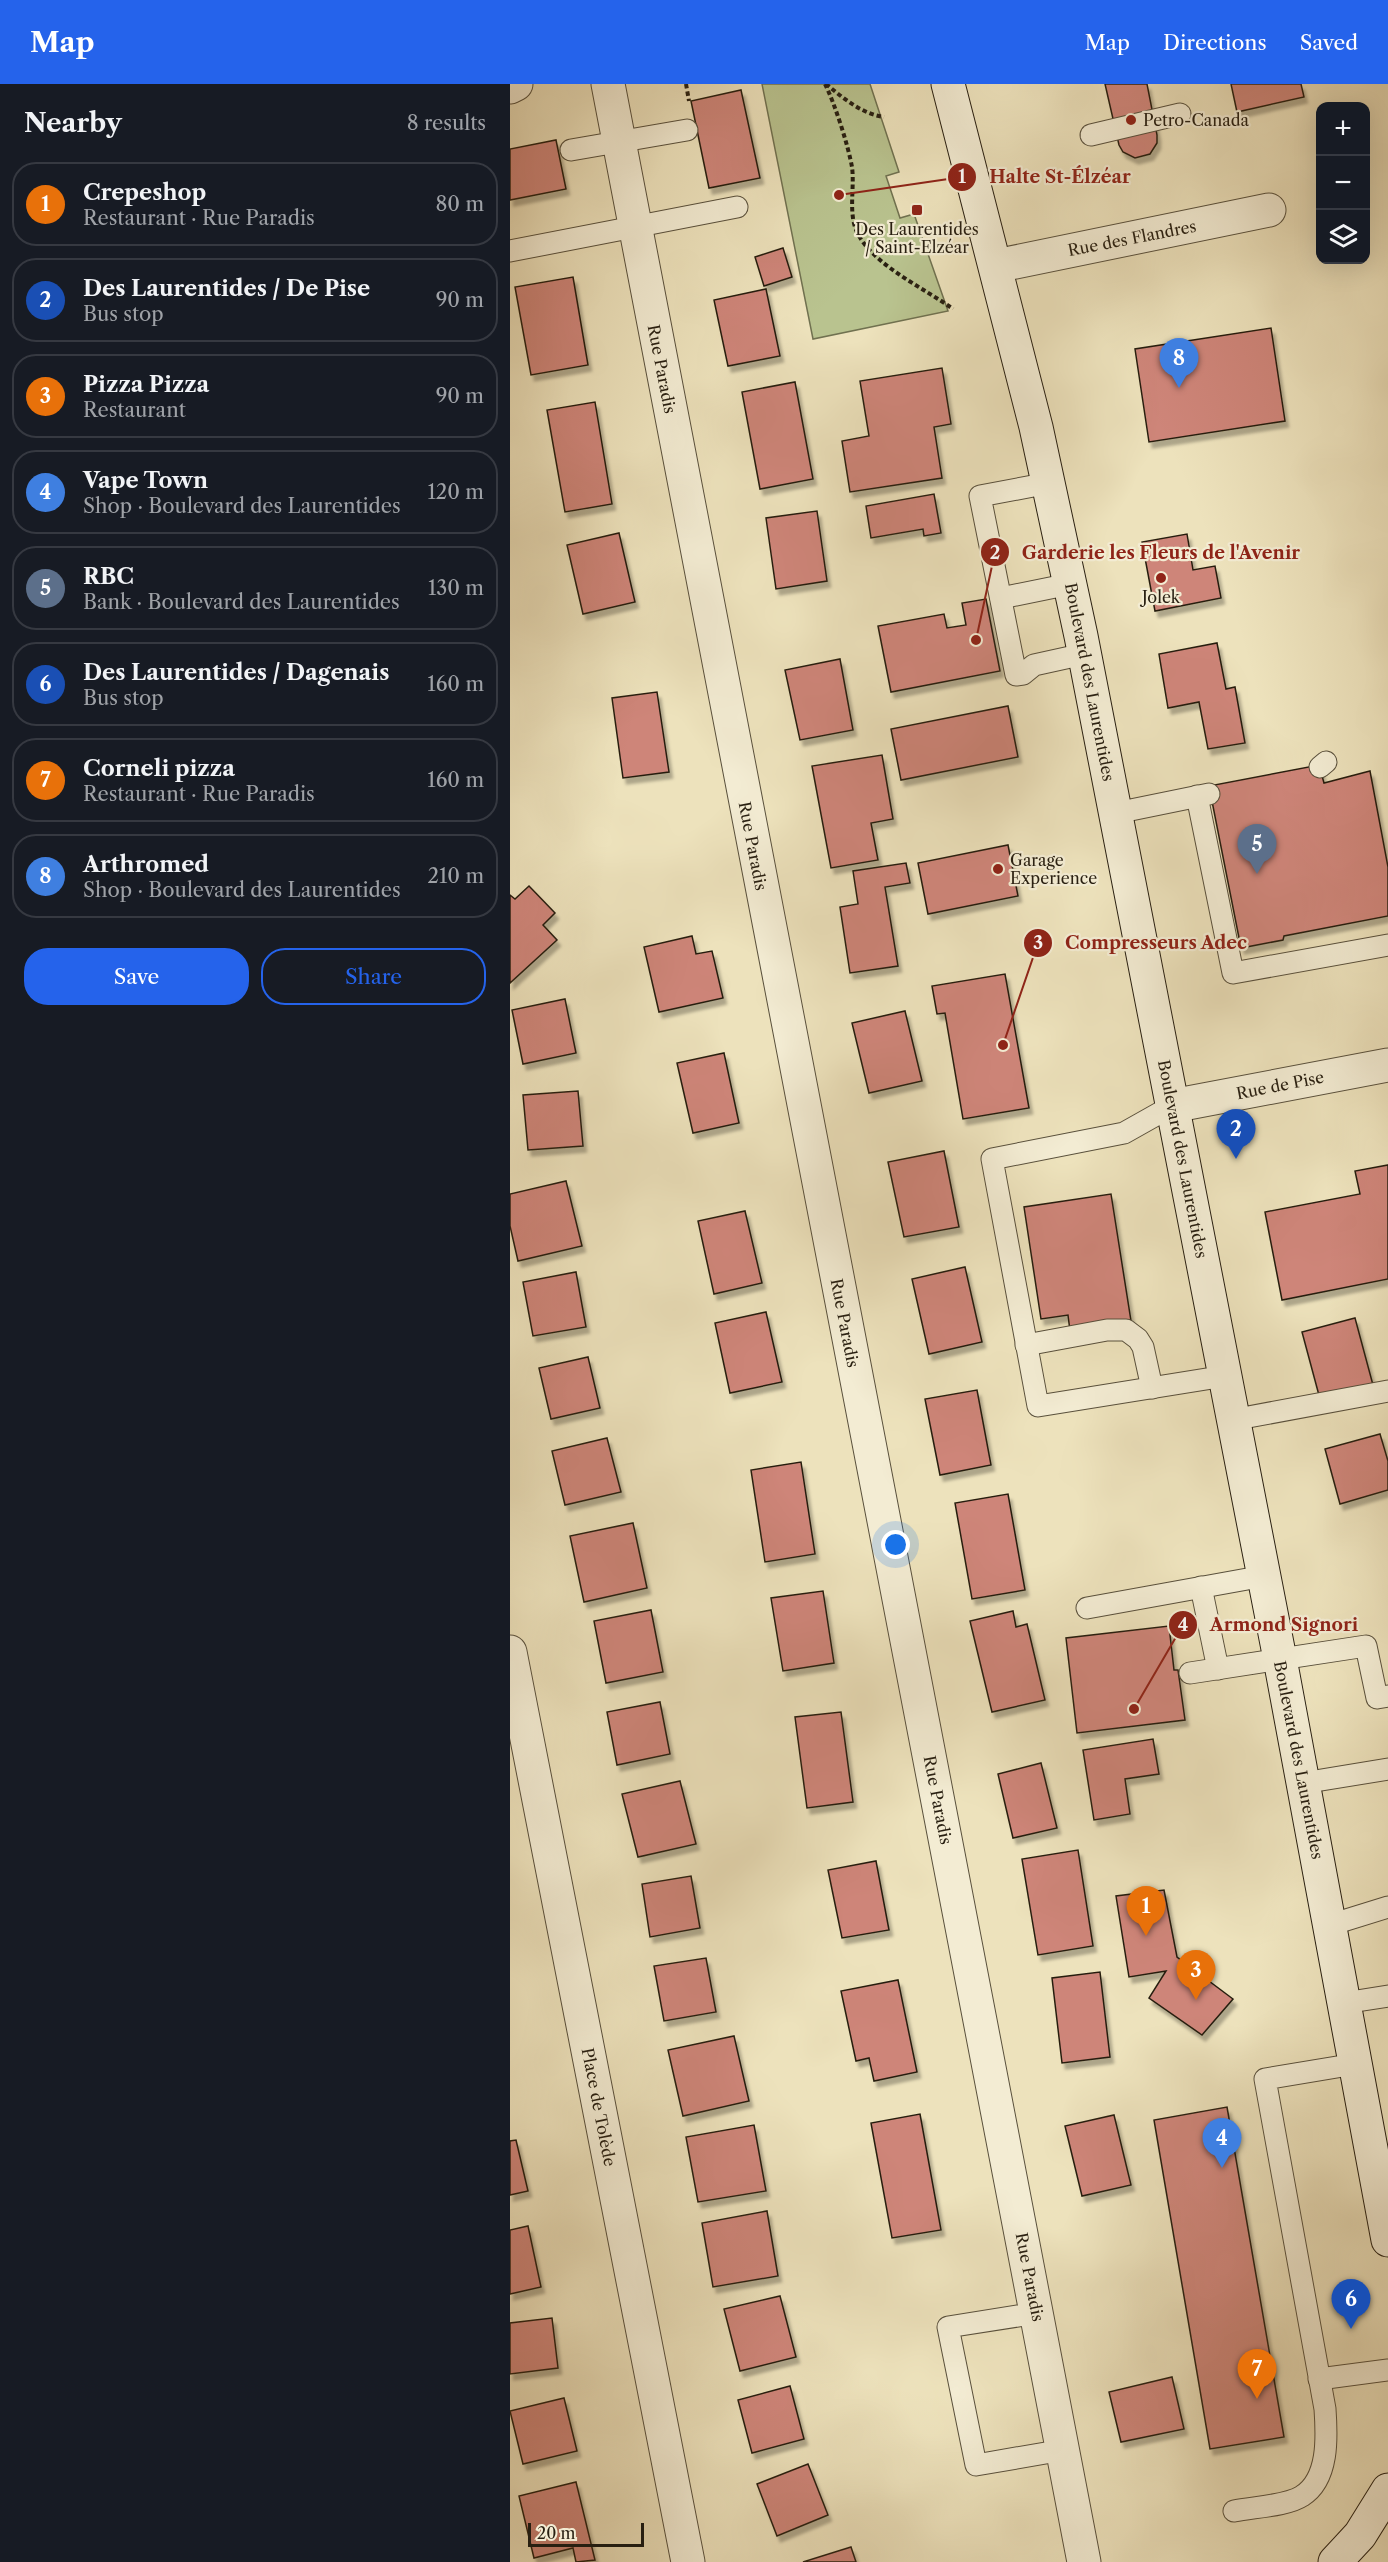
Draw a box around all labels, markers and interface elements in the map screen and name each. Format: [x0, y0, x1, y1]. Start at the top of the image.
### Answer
text: Map [30, 25, 94, 59]
text: Map [1085, 30, 1130, 55]
text: Directions [1163, 30, 1267, 55]
text: Saved [1300, 30, 1358, 55]
map controls [1316, 102, 1370, 264]
button: + [1316, 102, 1370, 156]
text: Nearby [24, 107, 122, 139]
place label: Petro-Canada [1143, 110, 1249, 130]
text: 8 results [407, 111, 486, 135]
marker: Petro-Canada [1124, 113, 1138, 127]
button: − [1316, 156, 1370, 210]
callout: Halte St-Élzéar [947, 159, 1143, 195]
text: Halte St-Élzéar [989, 165, 1131, 188]
text: 1 [958, 166, 966, 188]
text: Crepeshop [83, 179, 206, 206]
text: 1 [41, 192, 50, 216]
text: 80 m [436, 192, 484, 216]
marker: Des Laurentides / Saint-Elzéar [910, 203, 924, 217]
text: Restaurant · Rue Paradis [83, 206, 315, 230]
button: layers [1316, 210, 1370, 264]
street label: Rue des Flandres [1066, 216, 1198, 260]
place label: Des Laurentides / Saint-Elzéar [855, 219, 979, 257]
text: Des Laurentides / De Pise [83, 275, 370, 302]
text: 2 [40, 288, 51, 312]
text: 90 m [436, 288, 484, 312]
text: Bus stop [83, 302, 164, 326]
street label: Rue Paradis [644, 323, 680, 415]
pin: 8 [1160, 338, 1198, 388]
text: Pizza Pizza [83, 371, 209, 398]
text: 3 [40, 384, 51, 408]
text: 90 m [436, 384, 484, 408]
text: Restaurant [83, 398, 186, 422]
text: Vape Town [83, 467, 208, 494]
text: 4 [40, 480, 51, 504]
text: 120 m [427, 480, 484, 504]
text: Shop · Boulevard des Laurentides [83, 494, 401, 518]
callout: Garderie les Fleurs de l'Avenir [980, 534, 1312, 570]
text: 2 [990, 542, 1000, 564]
text: Garderie les Fleurs de l'Avenir [1022, 542, 1300, 564]
text: RBC [83, 563, 134, 590]
marker: Jolek [1154, 571, 1168, 585]
text: 5 [40, 576, 51, 600]
text: 130 m [428, 576, 484, 600]
street label: Boulevard des Laurentides [1061, 581, 1119, 783]
place label: Jolek [1139, 587, 1181, 607]
text: Bank · Boulevard des Laurentides [83, 590, 400, 614]
text: Des Laurentides / Dagenais [83, 659, 389, 686]
text: 6 [40, 672, 51, 696]
text: 160 m [427, 672, 484, 696]
text: Bus stop [83, 686, 164, 710]
text: Corneli pizza [83, 755, 235, 782]
text: 7 [40, 768, 51, 792]
text: 160 m [427, 768, 484, 792]
text: Restaurant · Rue Paradis [83, 782, 315, 806]
street label: Rue Paradis [735, 800, 771, 892]
pin: 5 [1238, 824, 1276, 874]
place label: Garage Experience [1010, 850, 1097, 888]
text: Arthromed [83, 851, 209, 878]
marker: Garage Experience [991, 862, 1005, 876]
text: 8 [39, 864, 52, 888]
text: 210 m [427, 864, 484, 888]
text: Shop · Boulevard des Laurentides [83, 878, 401, 902]
callout: Compresseurs Adec [1023, 925, 1260, 961]
text: 3 [1033, 932, 1043, 954]
text: Compresseurs Adec [1065, 932, 1247, 954]
button: Save [24, 948, 249, 1005]
button: Share [261, 948, 486, 1005]
street label: Boulevard des Laurentides [1154, 1058, 1212, 1260]
street label: Rue de Pise [1234, 1067, 1326, 1103]
pin: 2 [1216, 1110, 1256, 1159]
street label: Rue Paradis [827, 1277, 863, 1369]
your location [881, 1530, 910, 1559]
callout: Armond Signori [1168, 1607, 1371, 1643]
text: 4 [1178, 1614, 1188, 1636]
text: Armond Signori [1209, 1614, 1359, 1636]
street label: Boulevard des Laurentides [1270, 1659, 1328, 1861]
street label: Rue Paradis [920, 1754, 956, 1846]
pin: 1 [1126, 1886, 1166, 1936]
pin: 3 [1176, 1950, 1216, 2000]
street label: Place de Tolède [578, 2046, 620, 2168]
pin: 4 [1202, 2118, 1242, 2168]
street label: Rue Paradis [1012, 2231, 1048, 2323]
pin: 6 [1332, 2280, 1370, 2329]
pin: 7 [1238, 2350, 1276, 2399]
scale bar [528, 2520, 644, 2548]
text: 20 m [537, 2523, 576, 2543]

